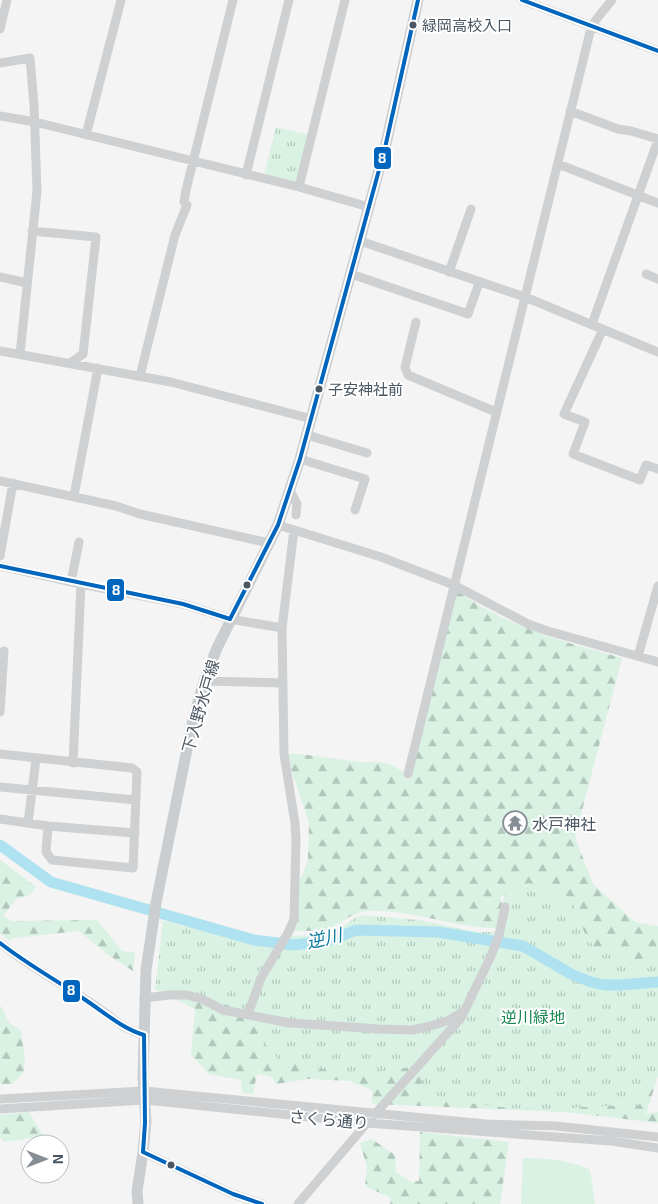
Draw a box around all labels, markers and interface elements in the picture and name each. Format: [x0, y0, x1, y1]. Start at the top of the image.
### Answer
place label: 緑岡高校入口 [422, 16, 512, 34]
marker: 緑岡高校入口 [408, 20, 418, 30]
line badge: 8 [373, 146, 392, 170]
text: 8 [378, 149, 386, 166]
place label: 子安神社前 [328, 380, 403, 398]
marker: 子安神社前 [314, 384, 324, 394]
line badge: 8 [106, 578, 125, 602]
unlabelled marker [242, 580, 252, 590]
text: 8 [112, 581, 120, 598]
street label: 下入野水戸線 [178, 657, 222, 755]
temple icon: 水戸神社 [502, 810, 528, 836]
place label: 水戸神社 [532, 814, 596, 833]
water label: 逆川 [304, 923, 346, 953]
line badge: 8 [62, 979, 81, 1003]
text: 8 [67, 981, 75, 998]
park label: 逆川緑地 [501, 1007, 565, 1026]
street label: さくら通り [288, 1106, 370, 1132]
north arrow [20, 1134, 70, 1184]
text: N [50, 1154, 67, 1164]
unlabelled marker [166, 1160, 176, 1170]

